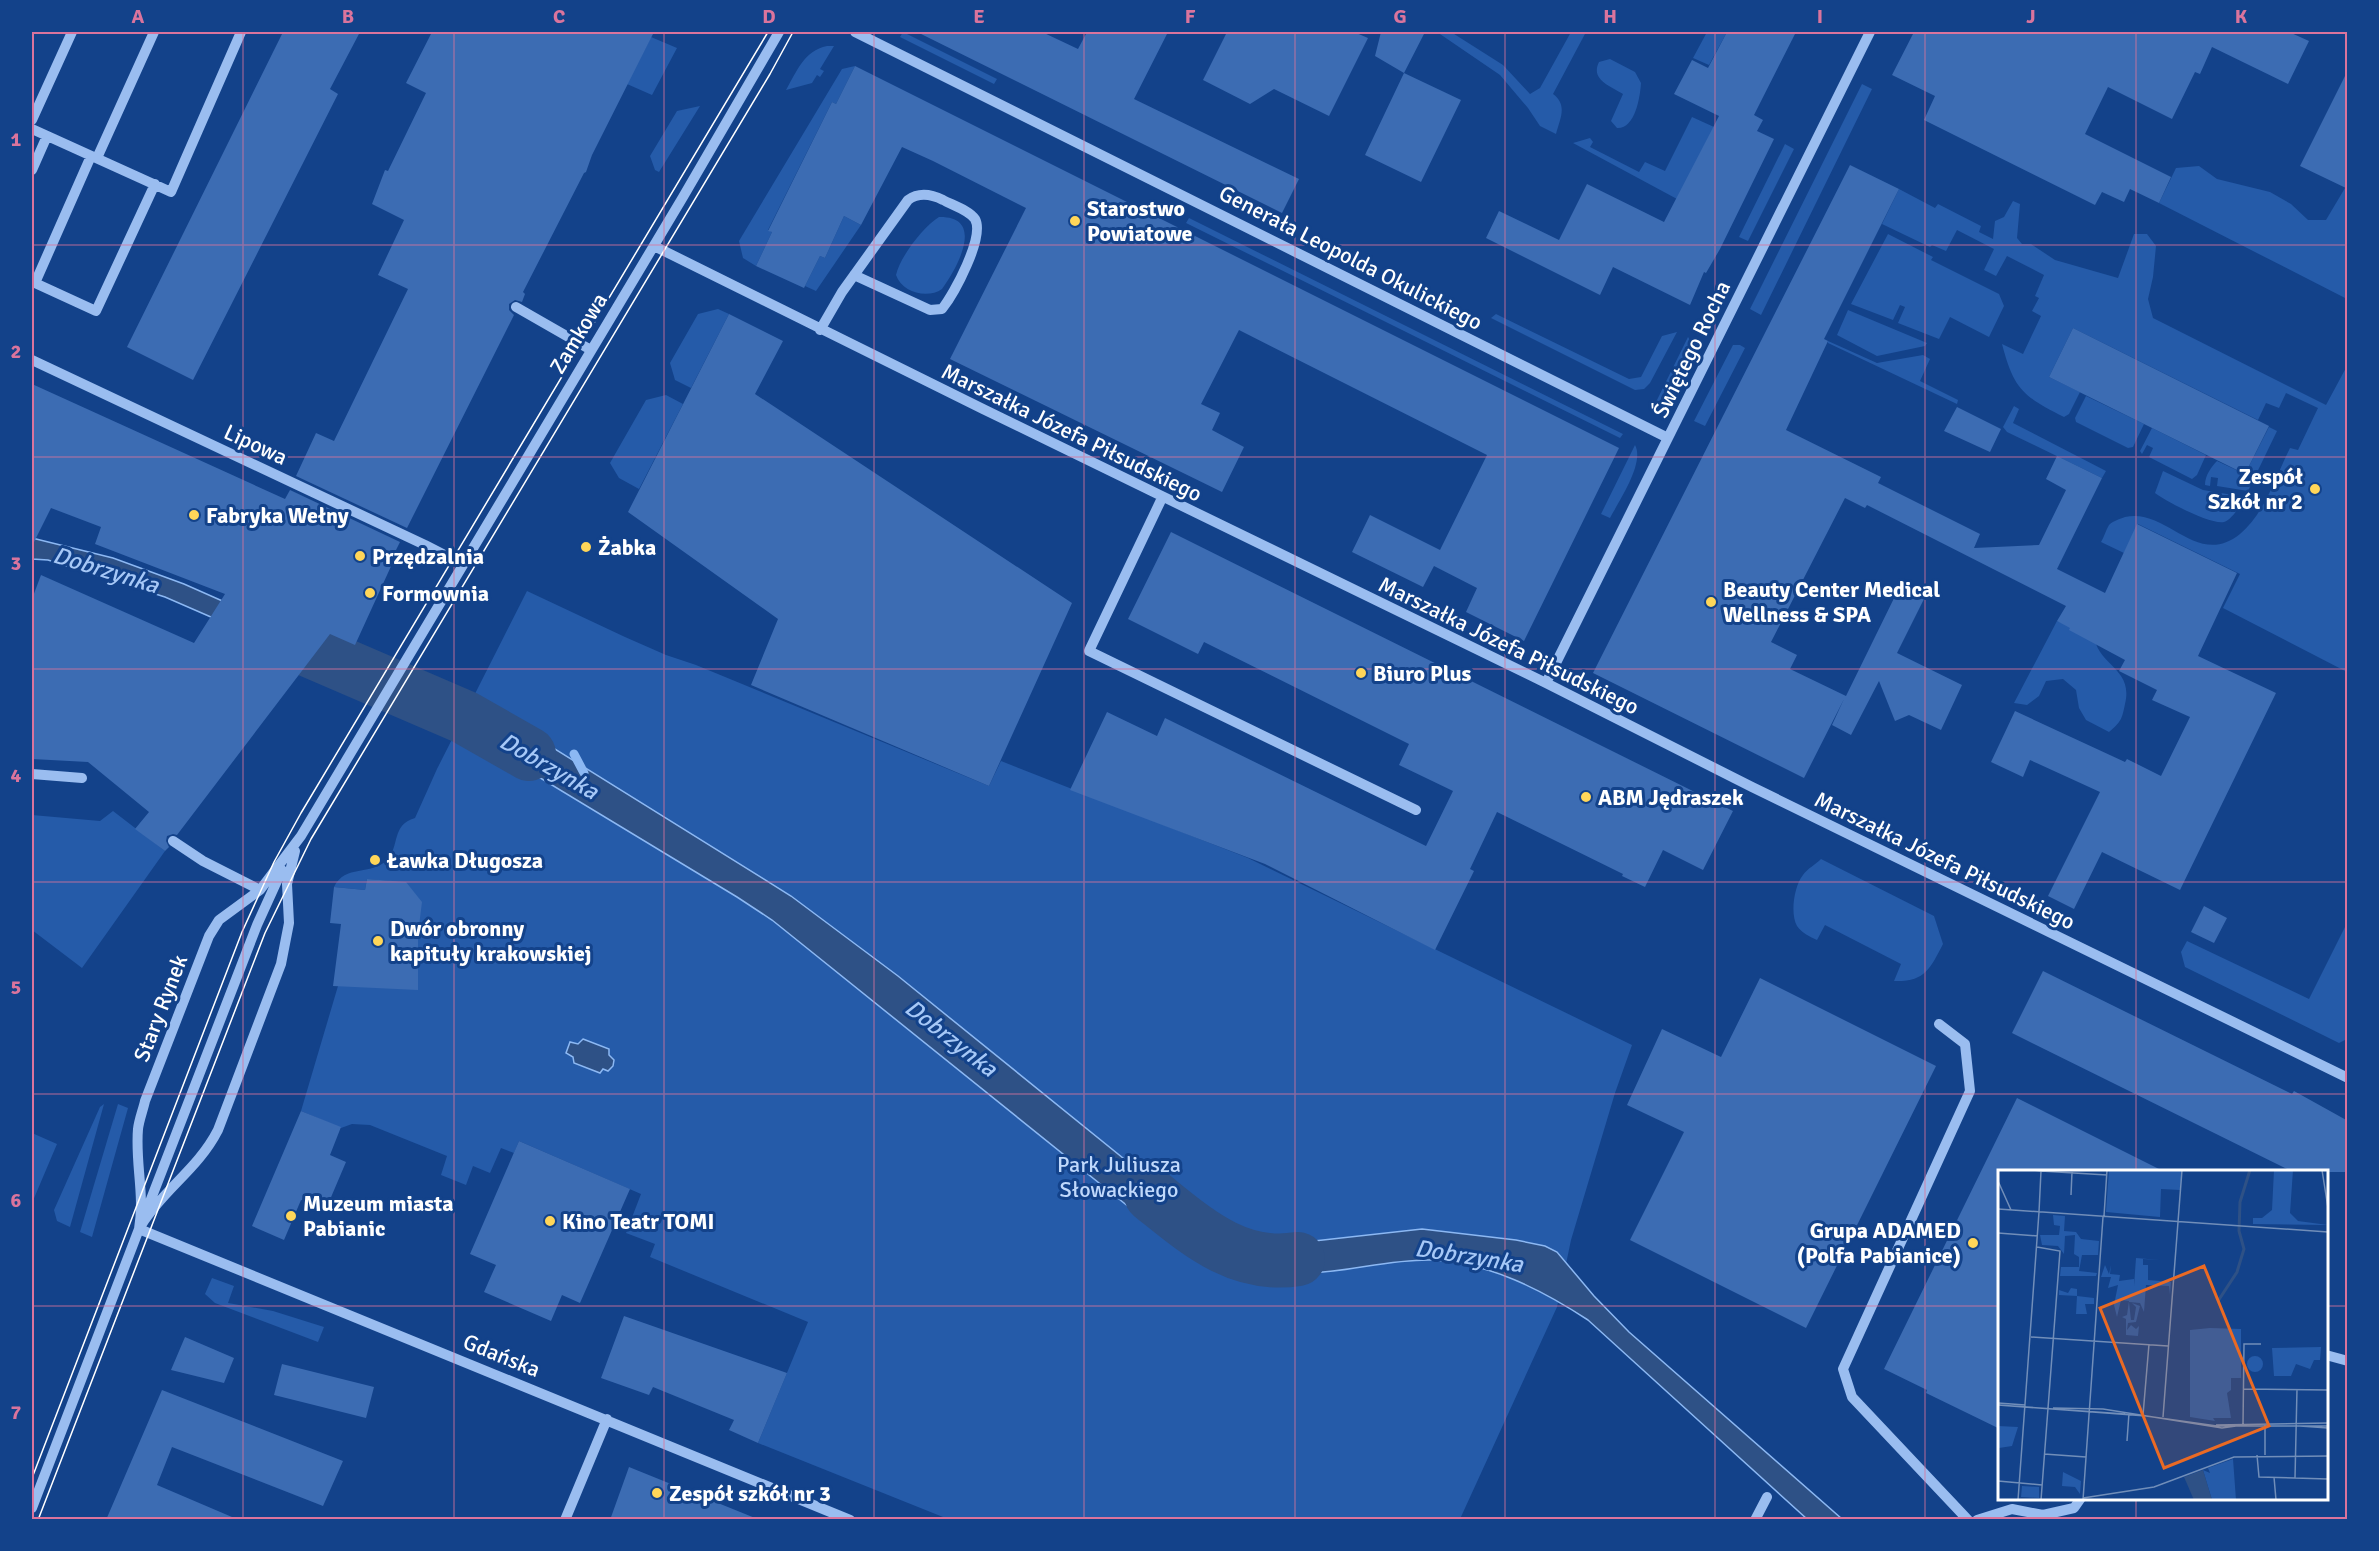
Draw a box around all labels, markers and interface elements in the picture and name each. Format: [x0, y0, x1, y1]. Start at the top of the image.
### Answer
text: A [132, 4, 145, 29]
text: B [342, 4, 354, 29]
text: C [553, 4, 565, 29]
text: D [762, 4, 776, 29]
text: E [973, 4, 985, 29]
text: F [1185, 4, 1196, 29]
text: G [1393, 4, 1407, 29]
text: H [1603, 4, 1617, 29]
text: I [1817, 4, 1823, 29]
text: J [2026, 4, 2036, 29]
text: K [2235, 4, 2248, 29]
text: 1 [11, 127, 22, 152]
street label: Generała Leopolda Okulickiego [1215, 179, 1487, 336]
place label: Starostwo Powiatowe [1087, 195, 1193, 247]
marker: Starostwo Powiatowe [1068, 214, 1082, 228]
street label: Świętego Rocha [1647, 276, 1736, 422]
street label: Zamkowa [544, 288, 613, 379]
text: 2 [11, 339, 21, 364]
street label: Marszałka Józefa Piłsudskiego [937, 358, 1206, 507]
street label: Lipowa [220, 418, 292, 471]
place label: Zespół Szkół nr 2 [2208, 463, 2303, 515]
marker: Zespół Szkół nr 2 [2308, 482, 2322, 496]
place label: Fabryka Wełny [206, 502, 349, 529]
marker: Fabryka Wełny [187, 508, 201, 522]
place label: Żabka [598, 534, 656, 561]
water label: Dobrzynka [50, 540, 163, 601]
marker: Żabka [579, 540, 593, 554]
place label: Przędzalnia [372, 543, 484, 570]
marker: Przędzalnia [353, 549, 367, 563]
text: 3 [11, 551, 21, 576]
street label: Marszałka Józefa Piłsudskiego [1374, 571, 1643, 720]
place label: Beauty Center Medical Wellness & SPA [1723, 576, 1940, 628]
place label: Formownia [382, 580, 489, 607]
marker: Formownia [363, 586, 377, 600]
marker: Beauty Center Medical Wellness & SPA [1704, 595, 1718, 609]
place label: Biuro Plus [1373, 660, 1472, 687]
marker: Biuro Plus [1354, 666, 1368, 680]
water label: Dobrzynka [494, 726, 604, 807]
text: 4 [11, 763, 22, 788]
place label: ABM Jędraszek [1598, 784, 1744, 811]
street label: Marszałka Józefa Piłsudskiego [1810, 786, 2079, 935]
marker: ABM Jędraszek [1579, 790, 1593, 804]
place label: Ławka Długosza [386, 847, 543, 874]
marker: Ławka Długosza [368, 853, 382, 867]
place label: Dwór obronny kapituły krakowskiej [390, 915, 592, 967]
marker: Dwór obronny kapituły krakowskiej [371, 934, 385, 948]
street label: Stary Rynek [128, 951, 193, 1065]
text: 5 [11, 975, 21, 1000]
water label: Dobrzynka [899, 993, 1004, 1084]
park label: Park Juliusza Słowackiego [1057, 1151, 1181, 1203]
inset map [1998, 1170, 2328, 1500]
text: 6 [11, 1188, 22, 1213]
place label: Muzeum miasta Pabianic [303, 1190, 454, 1242]
place label: Kino Teatr TOMI [562, 1208, 714, 1235]
marker: Muzeum miasta Pabianic [284, 1209, 298, 1223]
marker: Kino Teatr TOMI [543, 1214, 557, 1228]
place label: Grupa ADAMED (Polfa Pabianice) [1797, 1217, 1961, 1269]
water label: Dobrzynka [1413, 1233, 1526, 1279]
marker: Grupa ADAMED (Polfa Pabianice) [1966, 1236, 1980, 1250]
street label: Gdańska [459, 1328, 544, 1383]
text: 7 [11, 1400, 22, 1425]
place label: Zespół szkół nr 3 [669, 1480, 831, 1507]
marker: Zespół szkół nr 3 [650, 1486, 664, 1500]

